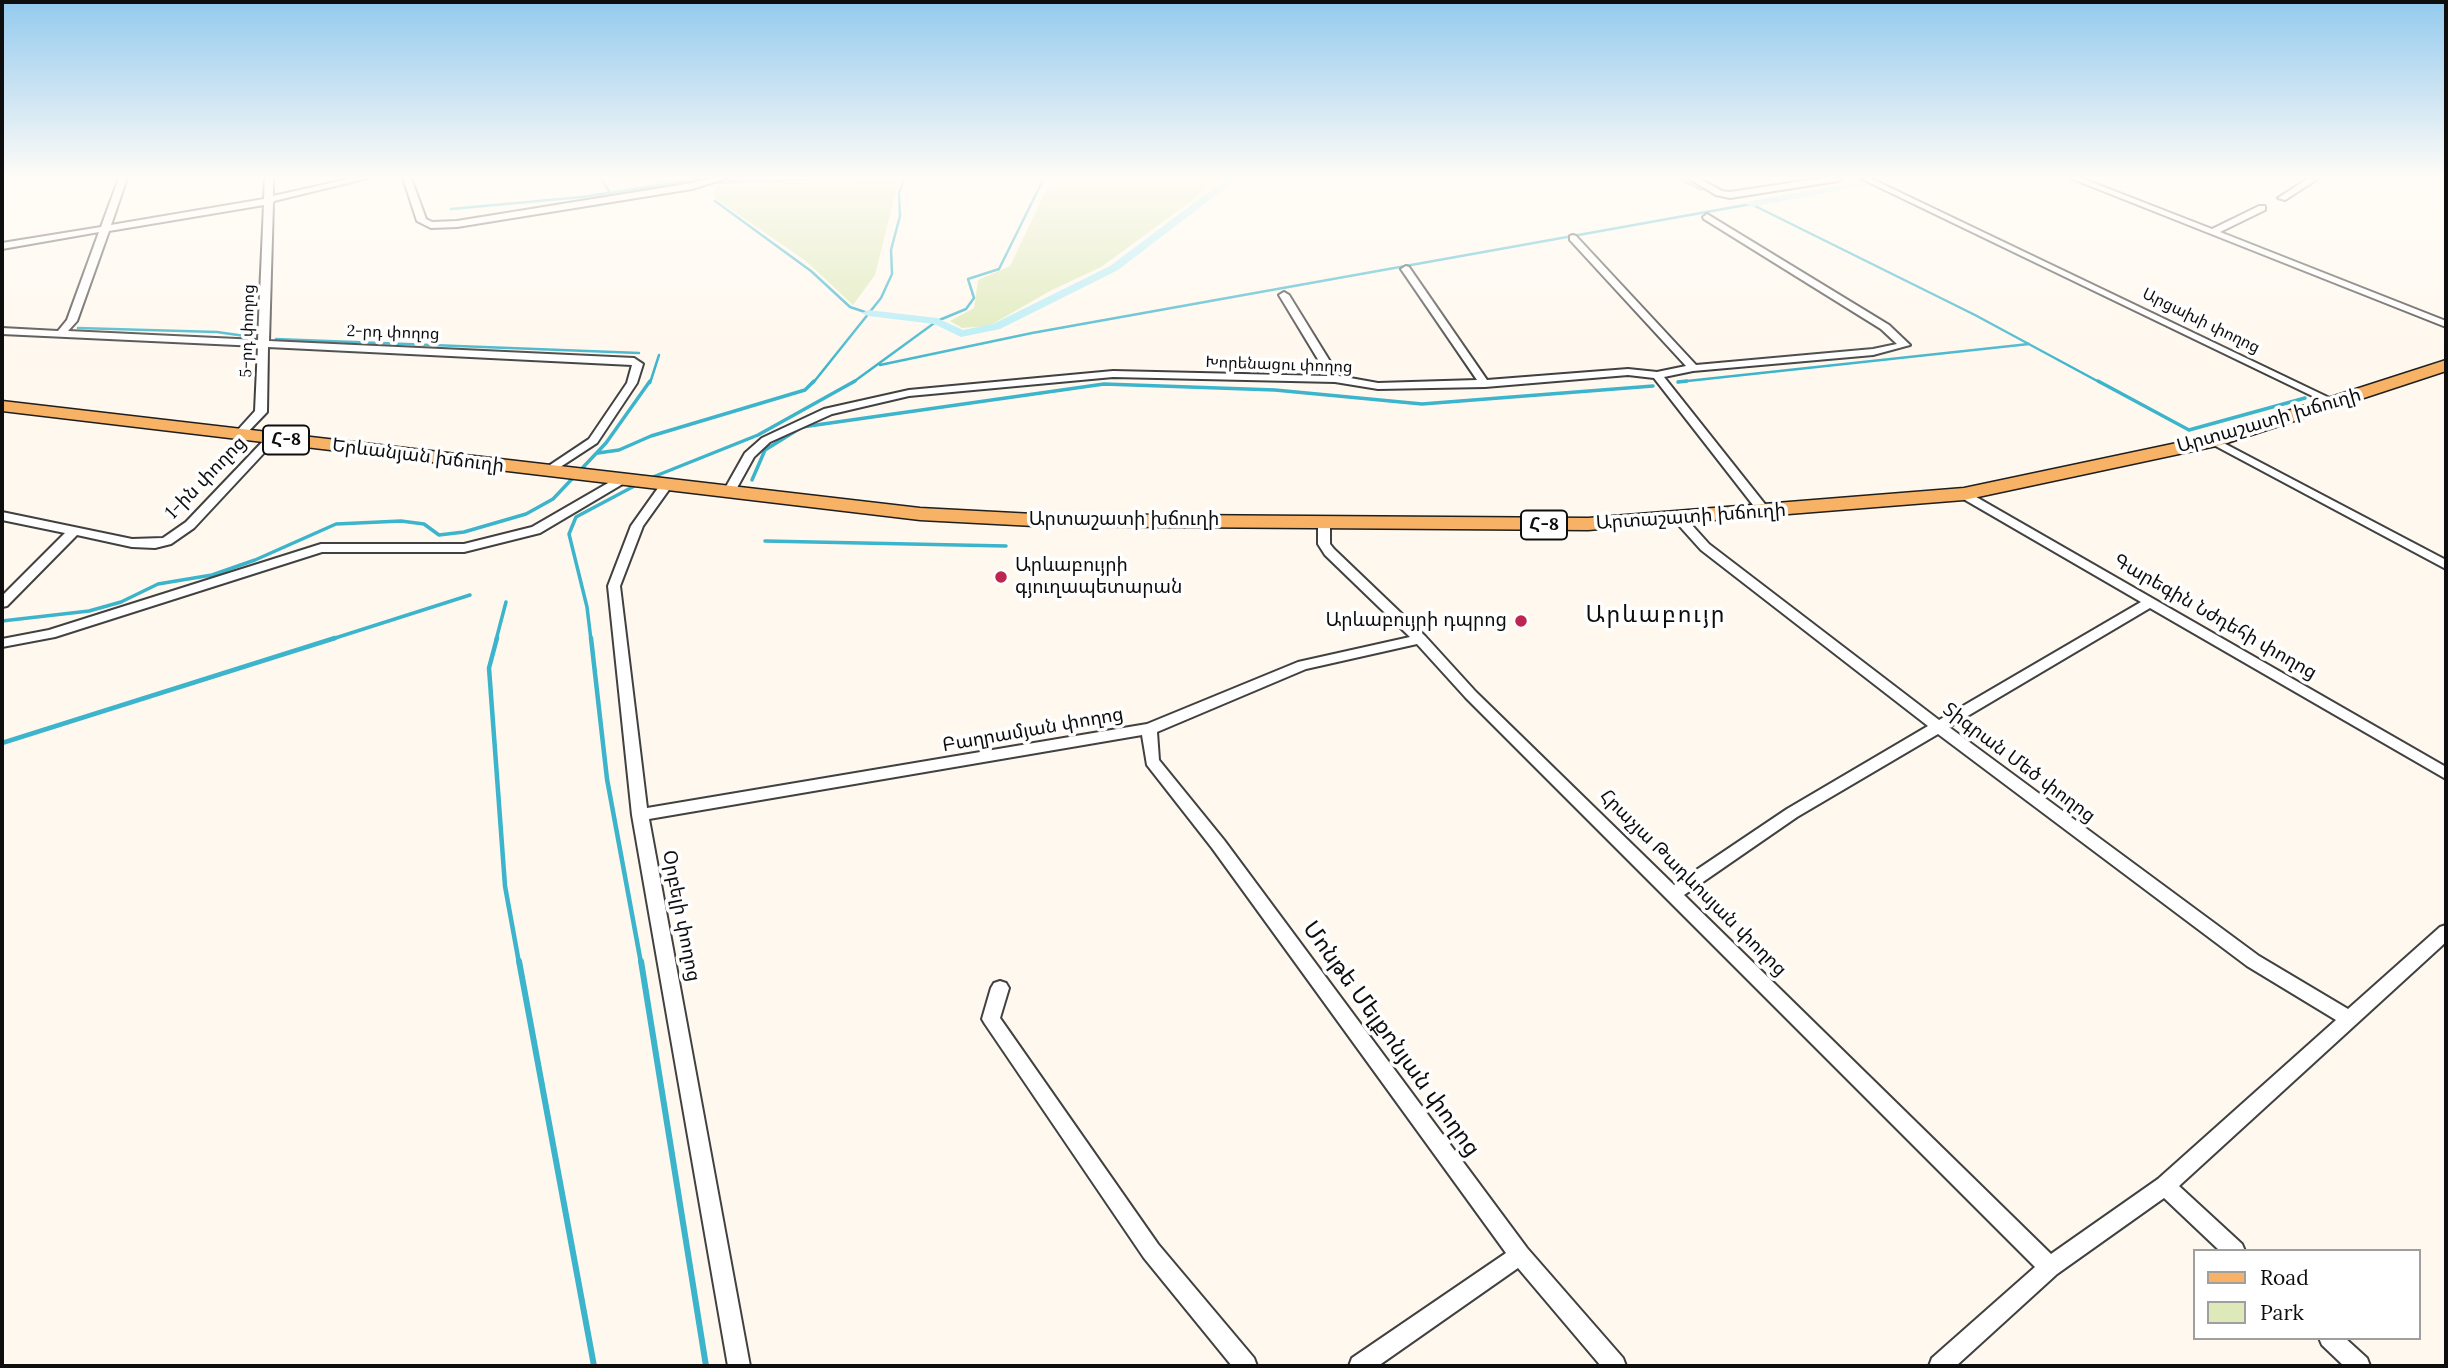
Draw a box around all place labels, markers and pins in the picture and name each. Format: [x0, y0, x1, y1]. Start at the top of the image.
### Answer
place label: Արևաբույրի գյուղապետարան [1015, 555, 1182, 599]
marker: Արևաբույրի գյուղապետարան [993, 569, 1009, 585]
place label: Արևաբույրի դպրոց [1325, 610, 1507, 632]
marker: Արևաբույրի դպրոց [1513, 613, 1529, 629]

